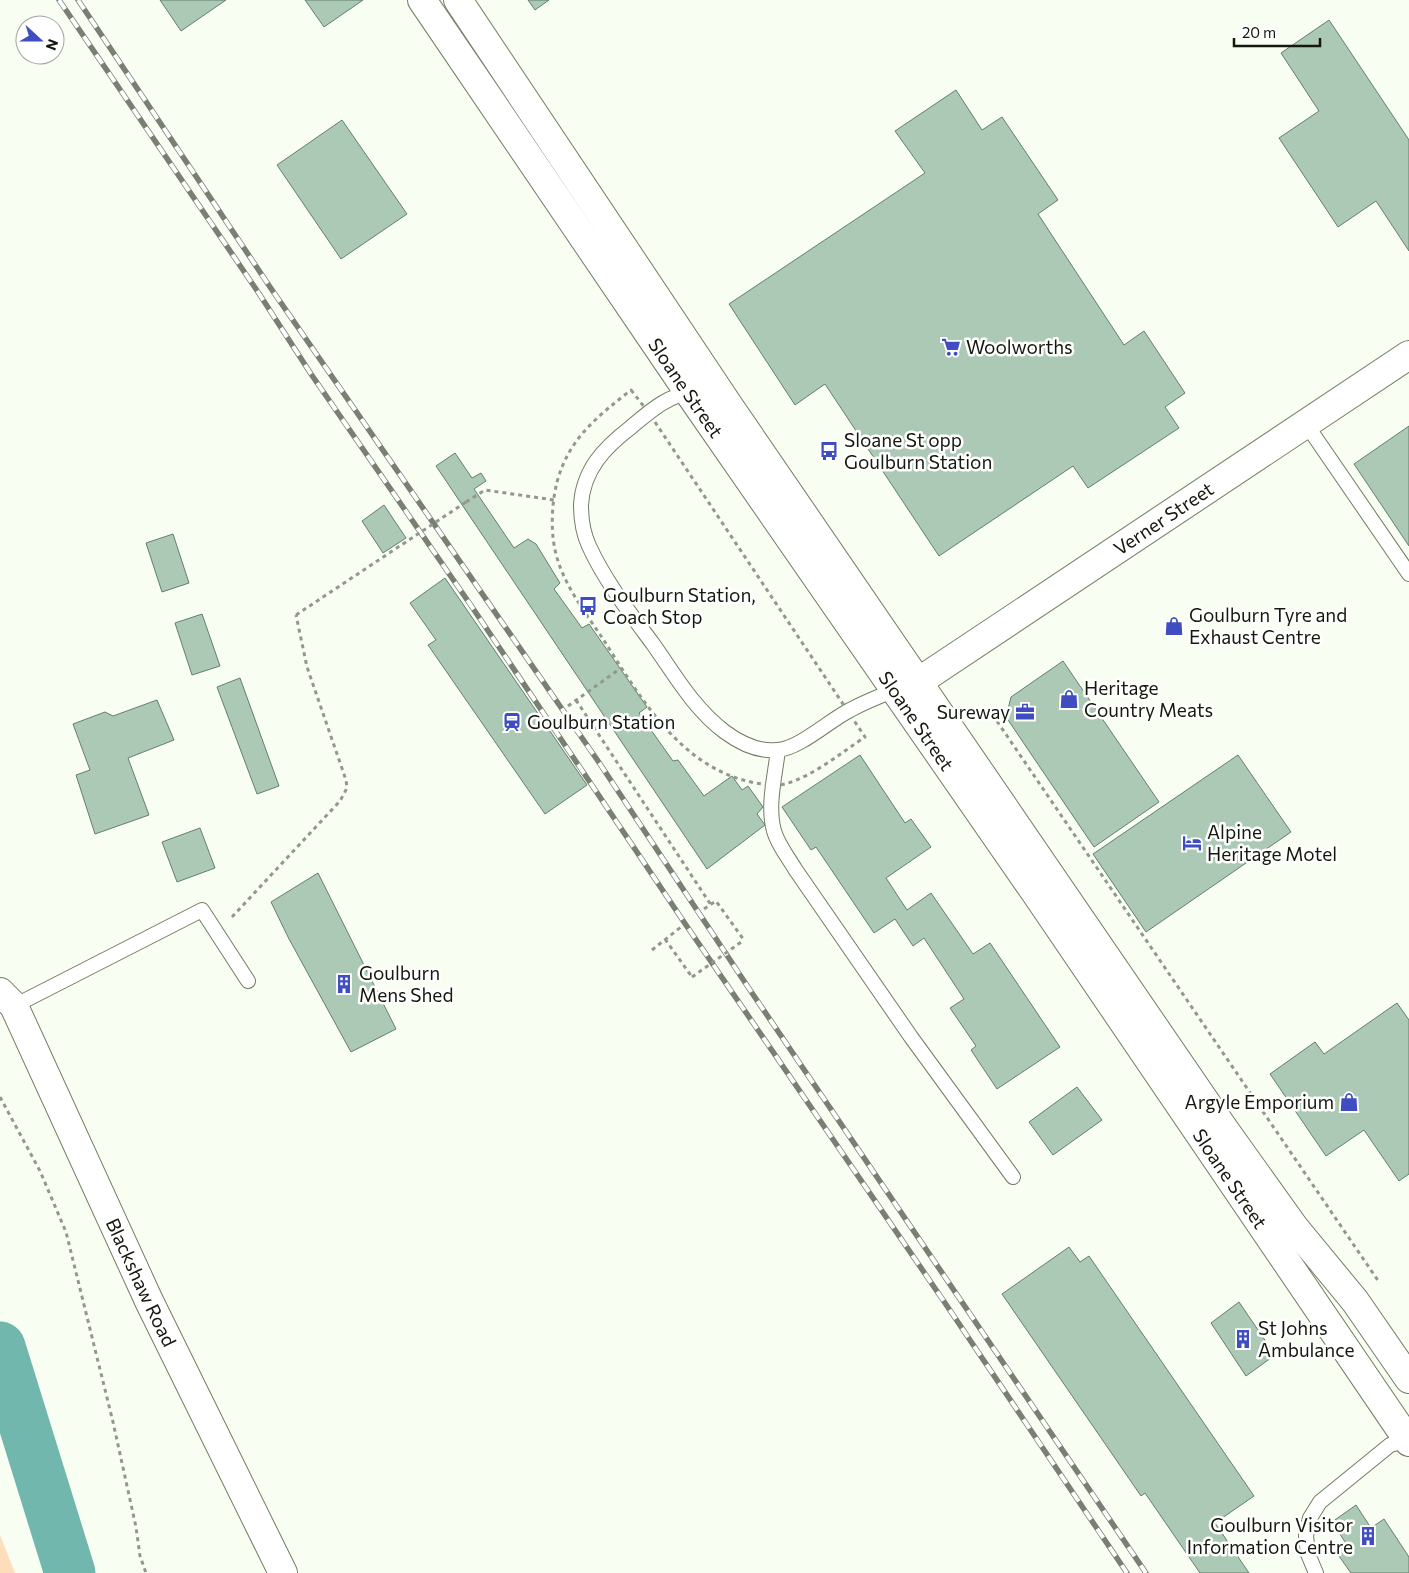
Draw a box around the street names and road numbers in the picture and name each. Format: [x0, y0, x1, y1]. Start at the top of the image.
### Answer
street label: Sloane Street [644, 333, 728, 442]
street label: Verner Street [1109, 476, 1218, 560]
street label: Sloane Street [874, 666, 959, 775]
street label: Sloane Street [1188, 1124, 1272, 1233]
street label: Blackshaw Road [102, 1214, 182, 1350]

